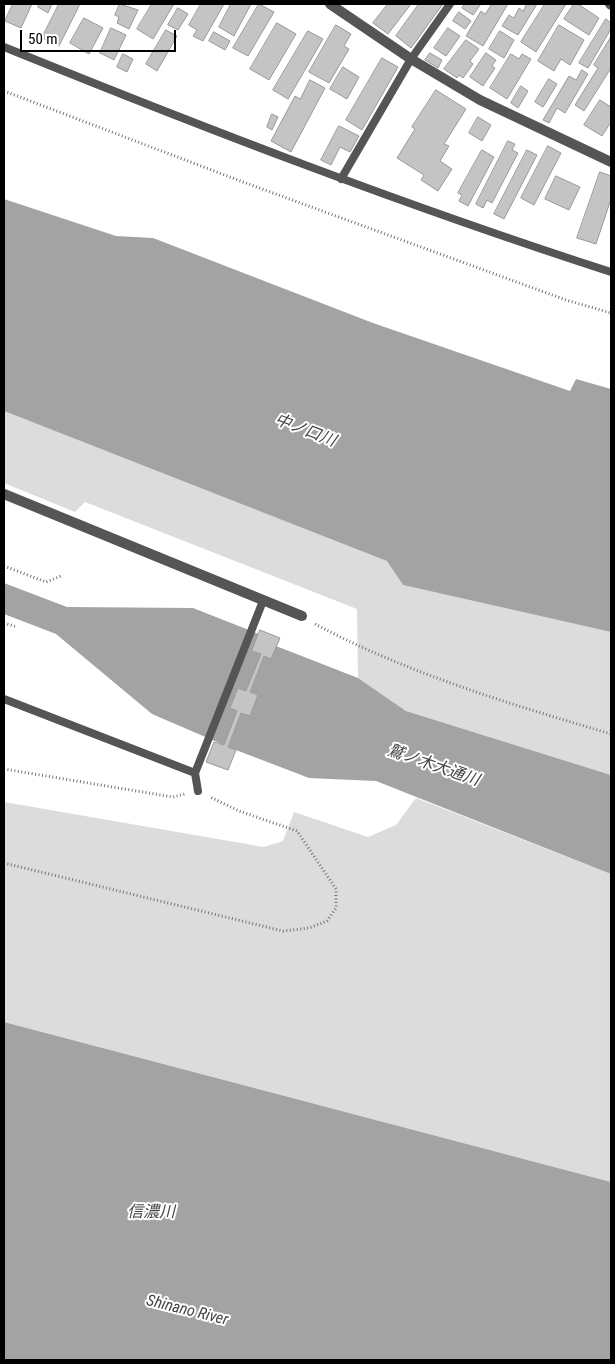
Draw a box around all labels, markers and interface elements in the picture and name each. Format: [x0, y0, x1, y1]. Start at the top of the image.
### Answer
scale bar [22, 20, 179, 52]
text: 50 m [28, 30, 58, 48]
water label: 中ノ口川 [272, 411, 338, 451]
water label: 鷲ノ木大通川 [384, 741, 482, 791]
water label: 信濃川 [127, 1203, 175, 1223]
water label: Shinano River [144, 1292, 230, 1330]

